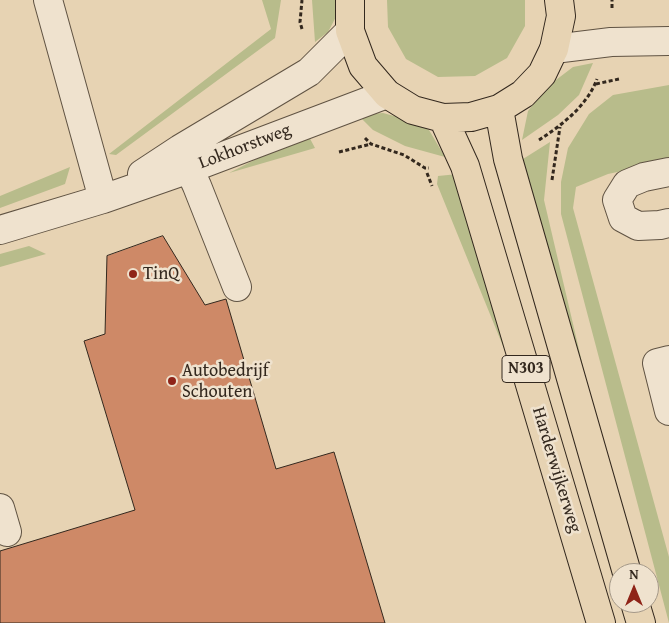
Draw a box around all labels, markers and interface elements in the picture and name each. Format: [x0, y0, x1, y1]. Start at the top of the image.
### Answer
street label: Lokhorstweg [196, 120, 294, 174]
place label: TinQ [143, 263, 179, 285]
marker: TinQ [127, 268, 139, 280]
road number: N303 [502, 356, 550, 382]
place label: Autobedrijf Schouten [182, 360, 269, 402]
marker: Autobedrijf Schouten [166, 375, 178, 387]
street label: Harderwijkerweg [527, 405, 585, 535]
north arrow [609, 563, 659, 613]
text: N [629, 564, 639, 584]

